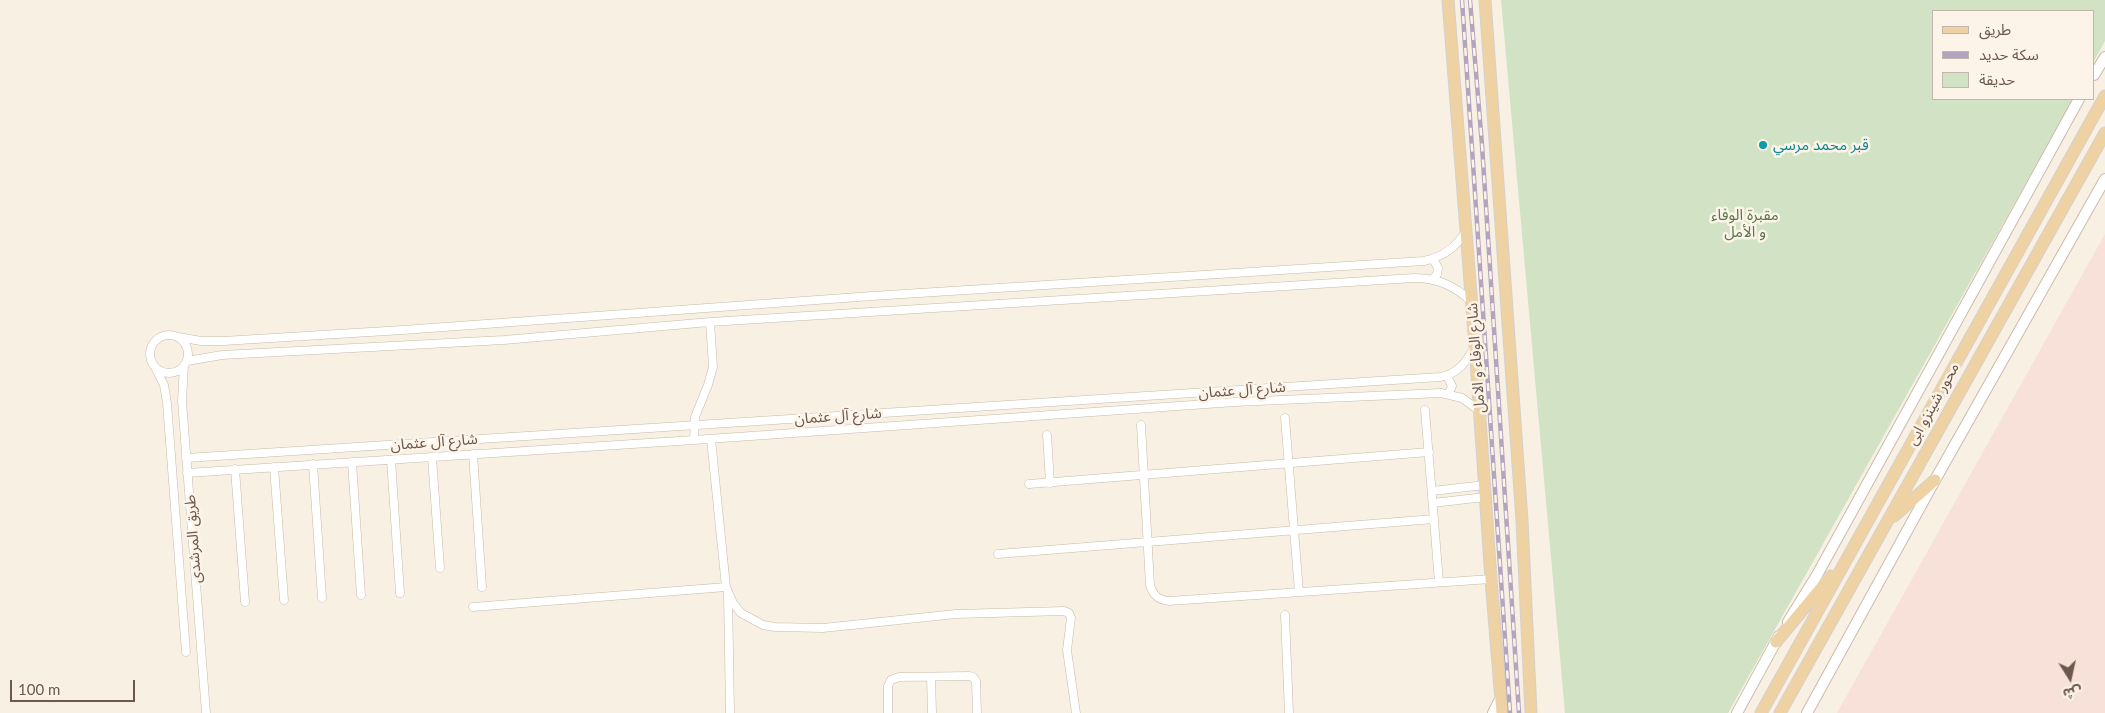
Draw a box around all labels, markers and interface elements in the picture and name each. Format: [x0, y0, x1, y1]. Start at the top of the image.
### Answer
legend [1932, 10, 2095, 100]
text: طريق [1979, 20, 2011, 38]
text: سكة حديد [1979, 45, 2039, 63]
text: حديقة [1979, 70, 2015, 88]
place label: قبر محمد مرسي [1773, 136, 1869, 154]
marker: قبر محمد مرسي [1757, 139, 1769, 151]
park label: مقبرة الوفاء و الأمل [1711, 206, 1779, 241]
street label: شارع الوفاء و الامل [1463, 302, 1489, 414]
street label: محور شينزو ابى [1903, 360, 1963, 448]
street label: شارع آل عثمان [1198, 378, 1286, 402]
street label: شارع آل عثمان [794, 404, 882, 428]
street label: شارع آل عثمان [390, 430, 478, 454]
street label: طريق المرشدى [181, 494, 205, 584]
north arrow [2045, 653, 2095, 703]
scale bar [12, 670, 138, 702]
text: 100 m [18, 680, 60, 698]
text: ش [2062, 683, 2084, 703]

